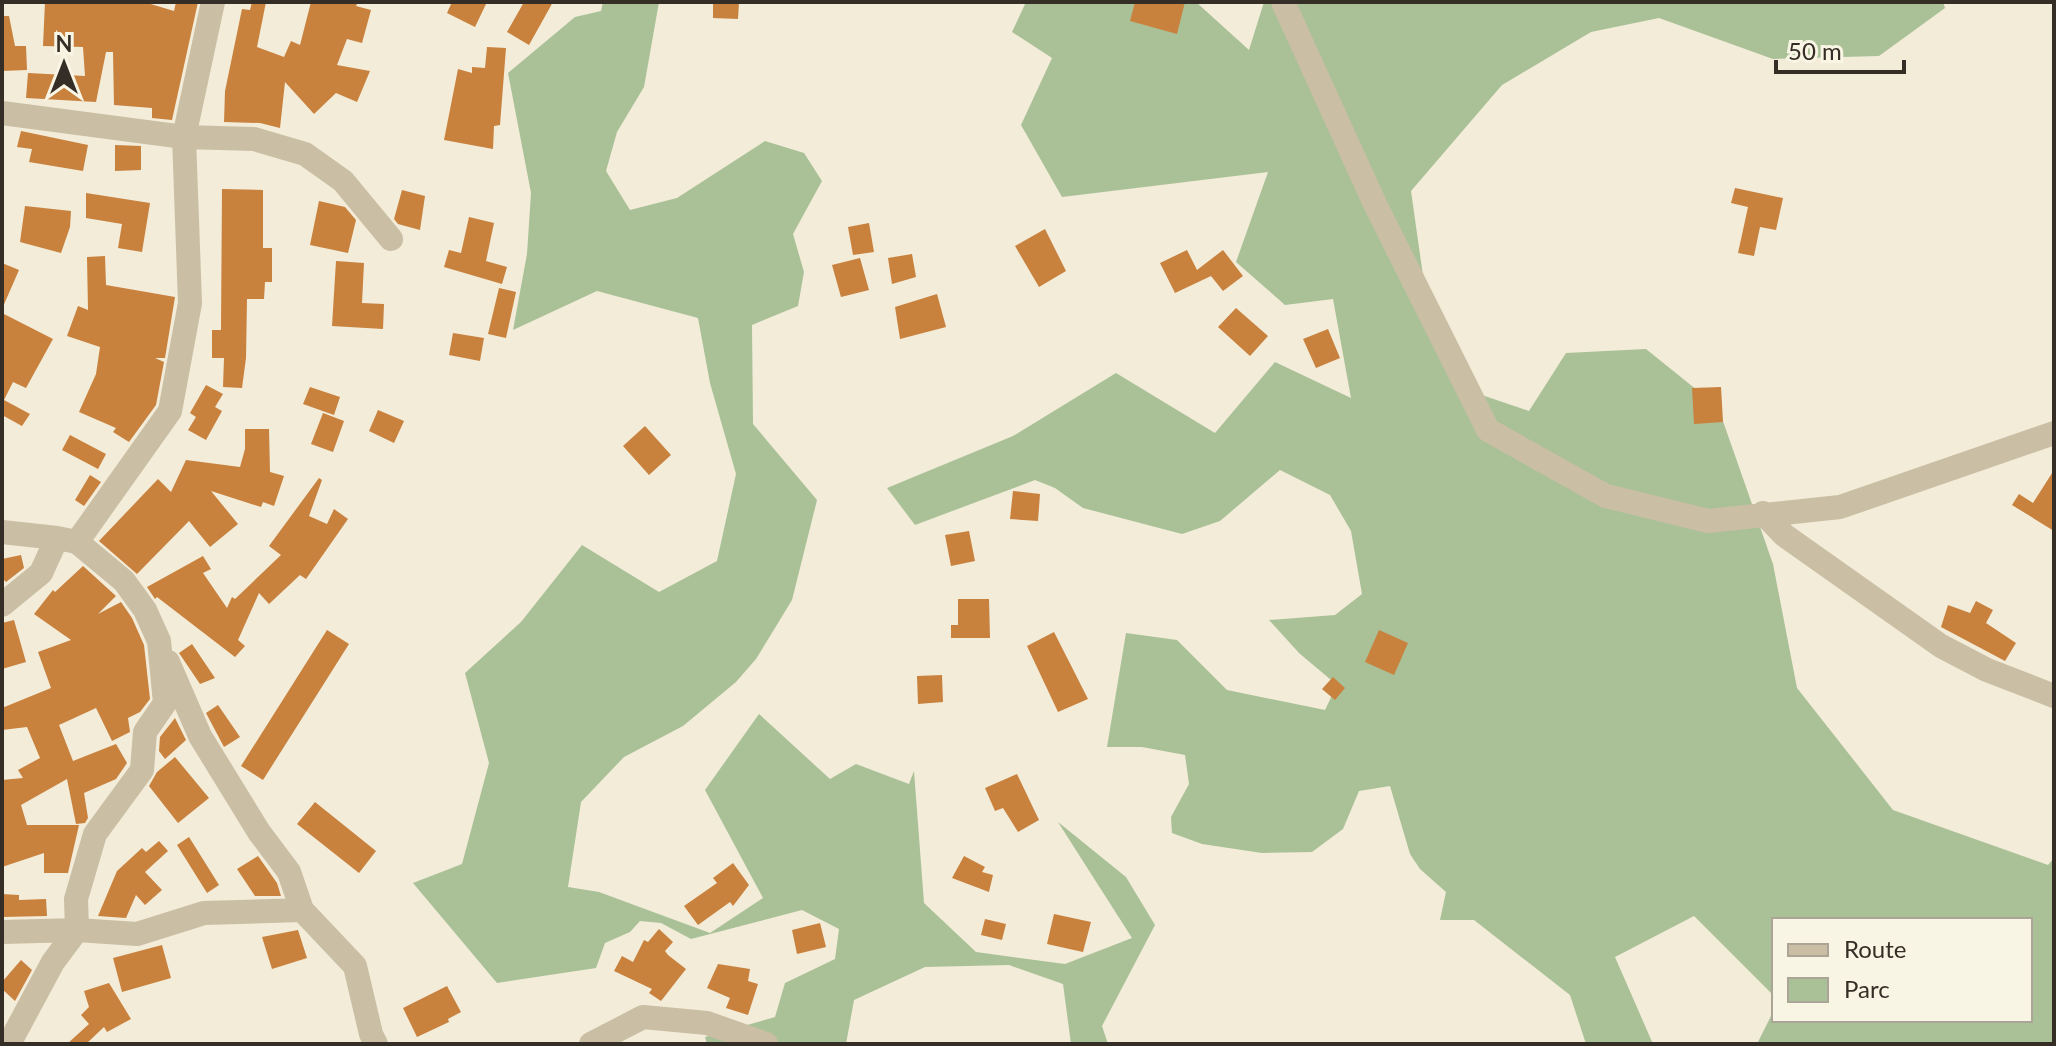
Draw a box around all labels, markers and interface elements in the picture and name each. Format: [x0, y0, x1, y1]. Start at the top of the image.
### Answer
north arrow [24, 24, 104, 104]
scale bar [1776, 24, 1904, 74]
text: N [56, 30, 72, 57]
text: 50 m [1788, 36, 1842, 65]
legend [1772, 918, 2032, 1022]
text: Route [1844, 934, 1906, 963]
text: Parc [1844, 974, 1890, 1003]

